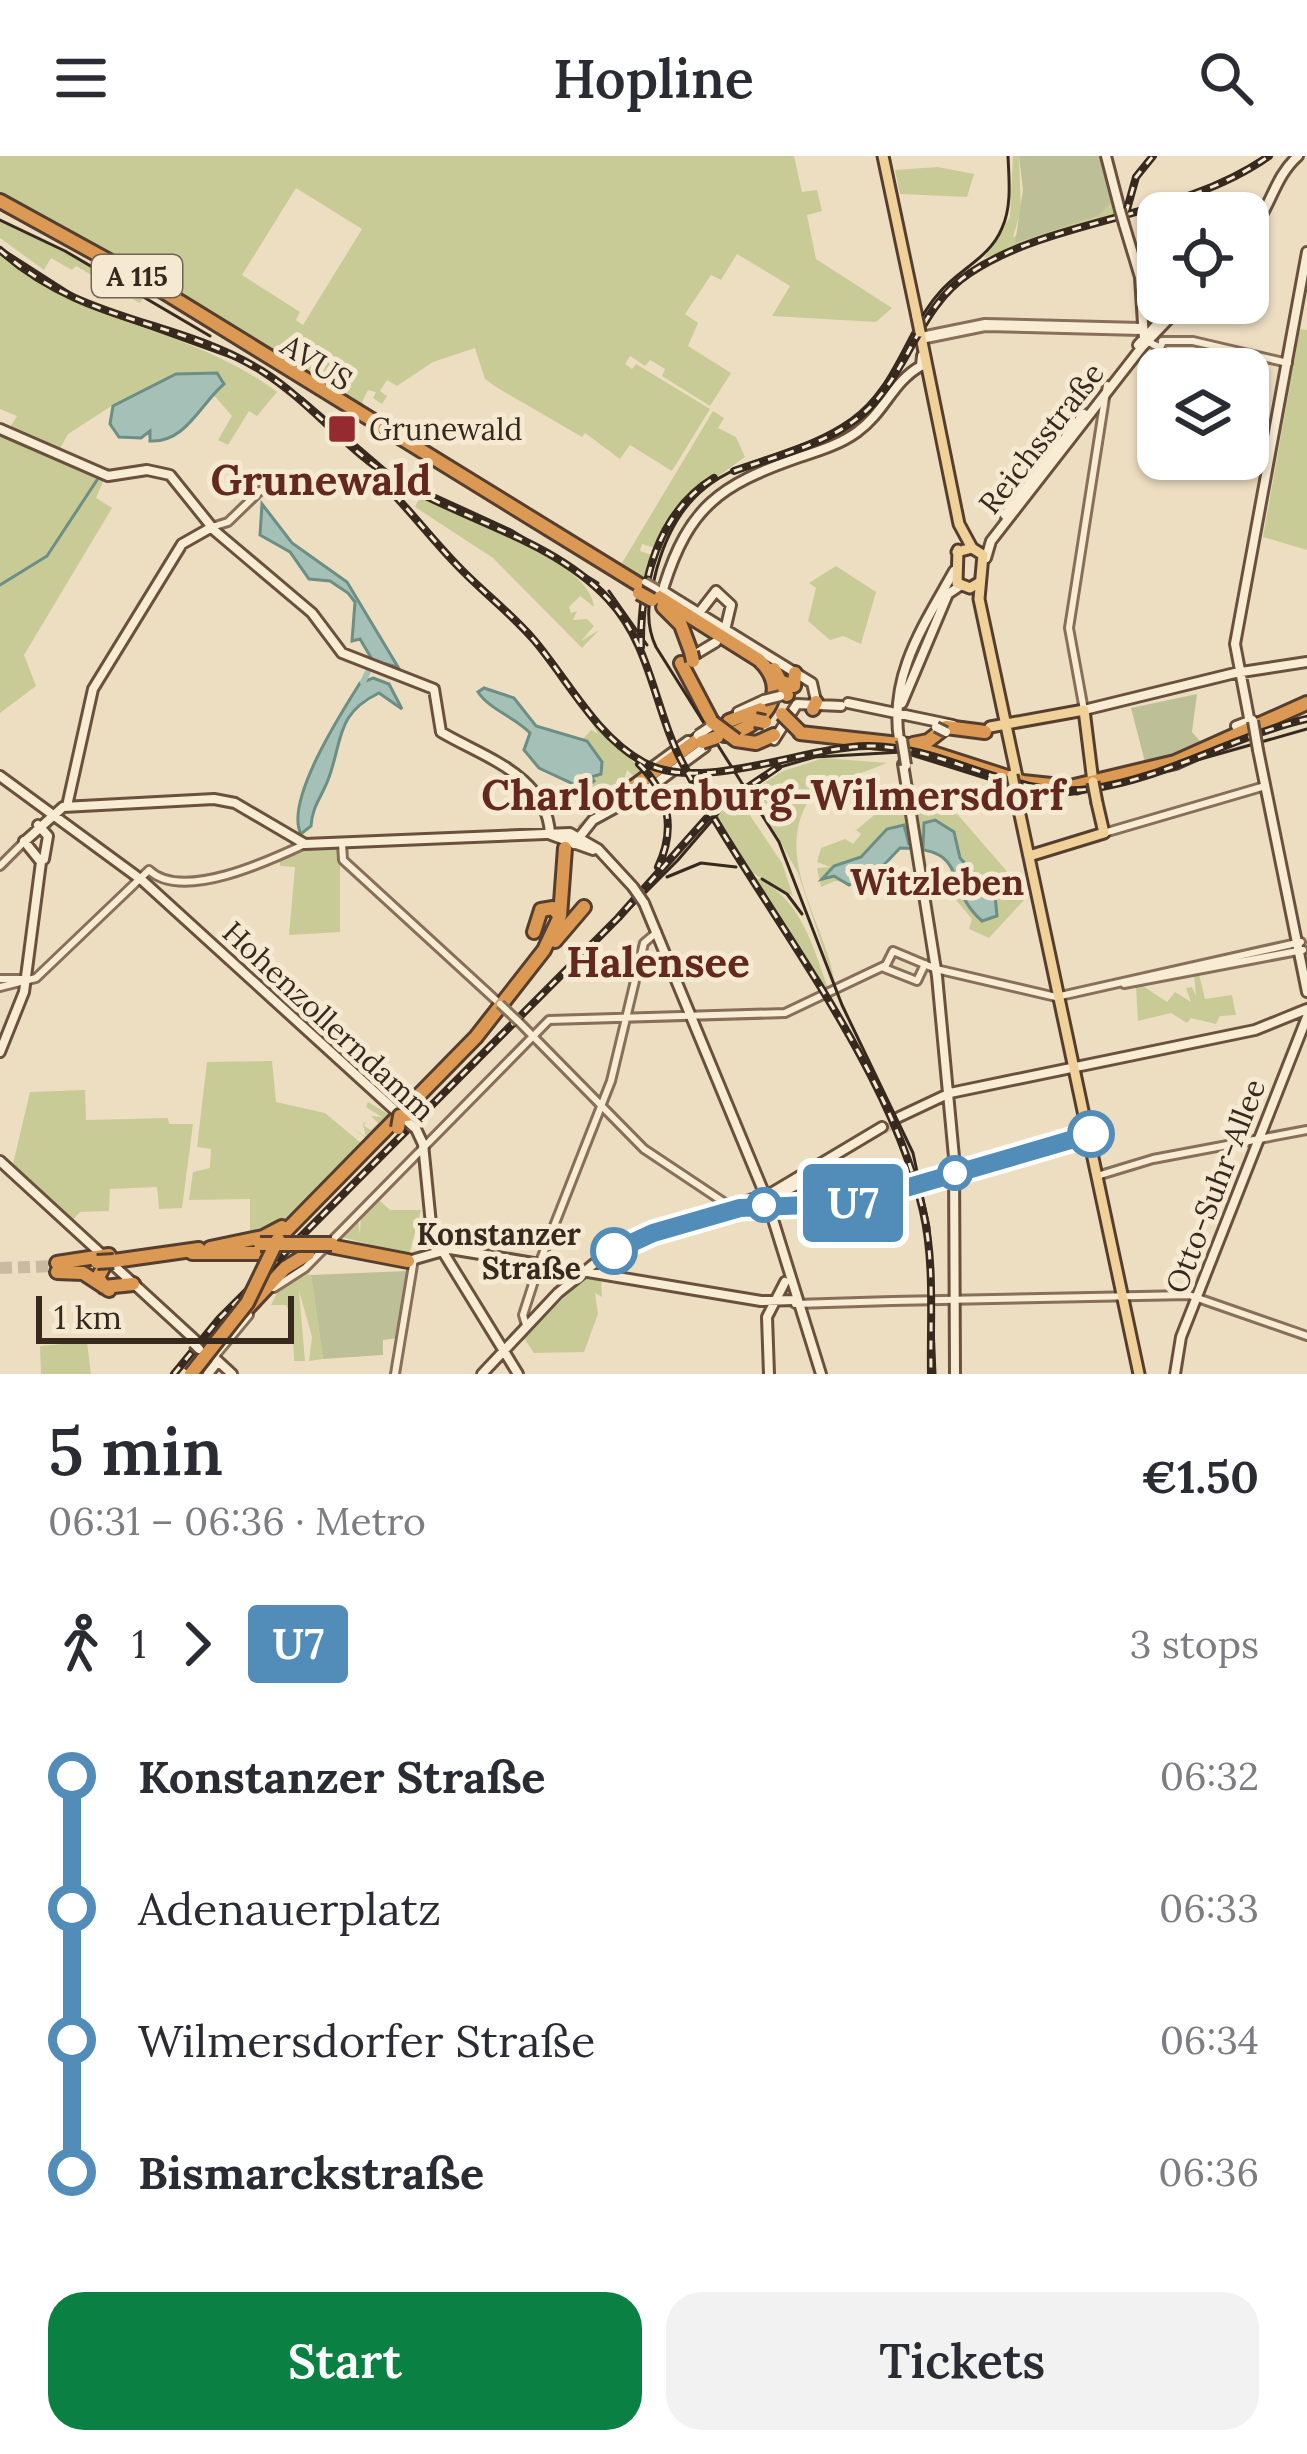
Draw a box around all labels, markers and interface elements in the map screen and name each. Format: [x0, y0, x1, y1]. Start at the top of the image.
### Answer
text: Hopline [553, 44, 754, 113]
icon: menu [48, 45, 114, 111]
icon: search [1193, 45, 1259, 111]
map controls [1137, 192, 1269, 480]
button: locate [1137, 192, 1269, 324]
road number: A 115 [92, 255, 182, 297]
street label: AVUS [274, 325, 360, 398]
button: layers [1137, 348, 1269, 480]
street label: Reichsstraße [970, 355, 1112, 521]
place label: Grunewald [369, 410, 522, 448]
marker: Grunewald [326, 413, 358, 445]
district label: Grunewald [211, 453, 431, 507]
district label: Charlottenburg-Wilmersdorf [481, 768, 1067, 822]
district label: Witzleben [850, 859, 1024, 905]
street label: Hohenzollerndamm [215, 913, 443, 1129]
district label: Halensee [566, 935, 750, 989]
street label: Otto-Suhr-Allee [1157, 1074, 1273, 1298]
unlabelled marker [1069, 1112, 1113, 1156]
unlabelled marker [939, 1157, 971, 1189]
line badge: U7 [799, 1164, 907, 1242]
text: U7 [827, 1176, 879, 1230]
unlabelled marker [748, 1189, 780, 1221]
place label: Konstanzer Straße [417, 1215, 582, 1287]
marker: Konstanzer Straße [592, 1229, 636, 1273]
scale bar [36, 1290, 294, 1343]
text: 1 km [54, 1296, 122, 1338]
text: 5 min [48, 1409, 223, 1493]
text: €1.50 [1141, 1448, 1259, 1505]
text: 06:31 – 06:36 · Metro [48, 1496, 426, 1546]
icon: walk [48, 1611, 114, 1677]
icon: forward [164, 1611, 230, 1677]
text: U7 [272, 1617, 324, 1671]
text: 1 [132, 1619, 146, 1669]
text: 3 stops [1130, 1619, 1259, 1669]
text: Konstanzer Straße [138, 1748, 546, 1805]
text: 06:32 [1160, 1751, 1259, 1801]
text: Adenauerplatz [138, 1880, 441, 1937]
text: 06:33 [1159, 1883, 1259, 1933]
text: Wilmersdorfer Straße [138, 2012, 595, 2069]
text: 06:34 [1160, 2015, 1259, 2065]
text: Bismarckstraße [138, 2144, 484, 2201]
text: 06:36 [1158, 2147, 1259, 2197]
button: Start [48, 2292, 642, 2430]
button: Tickets [666, 2292, 1259, 2430]

